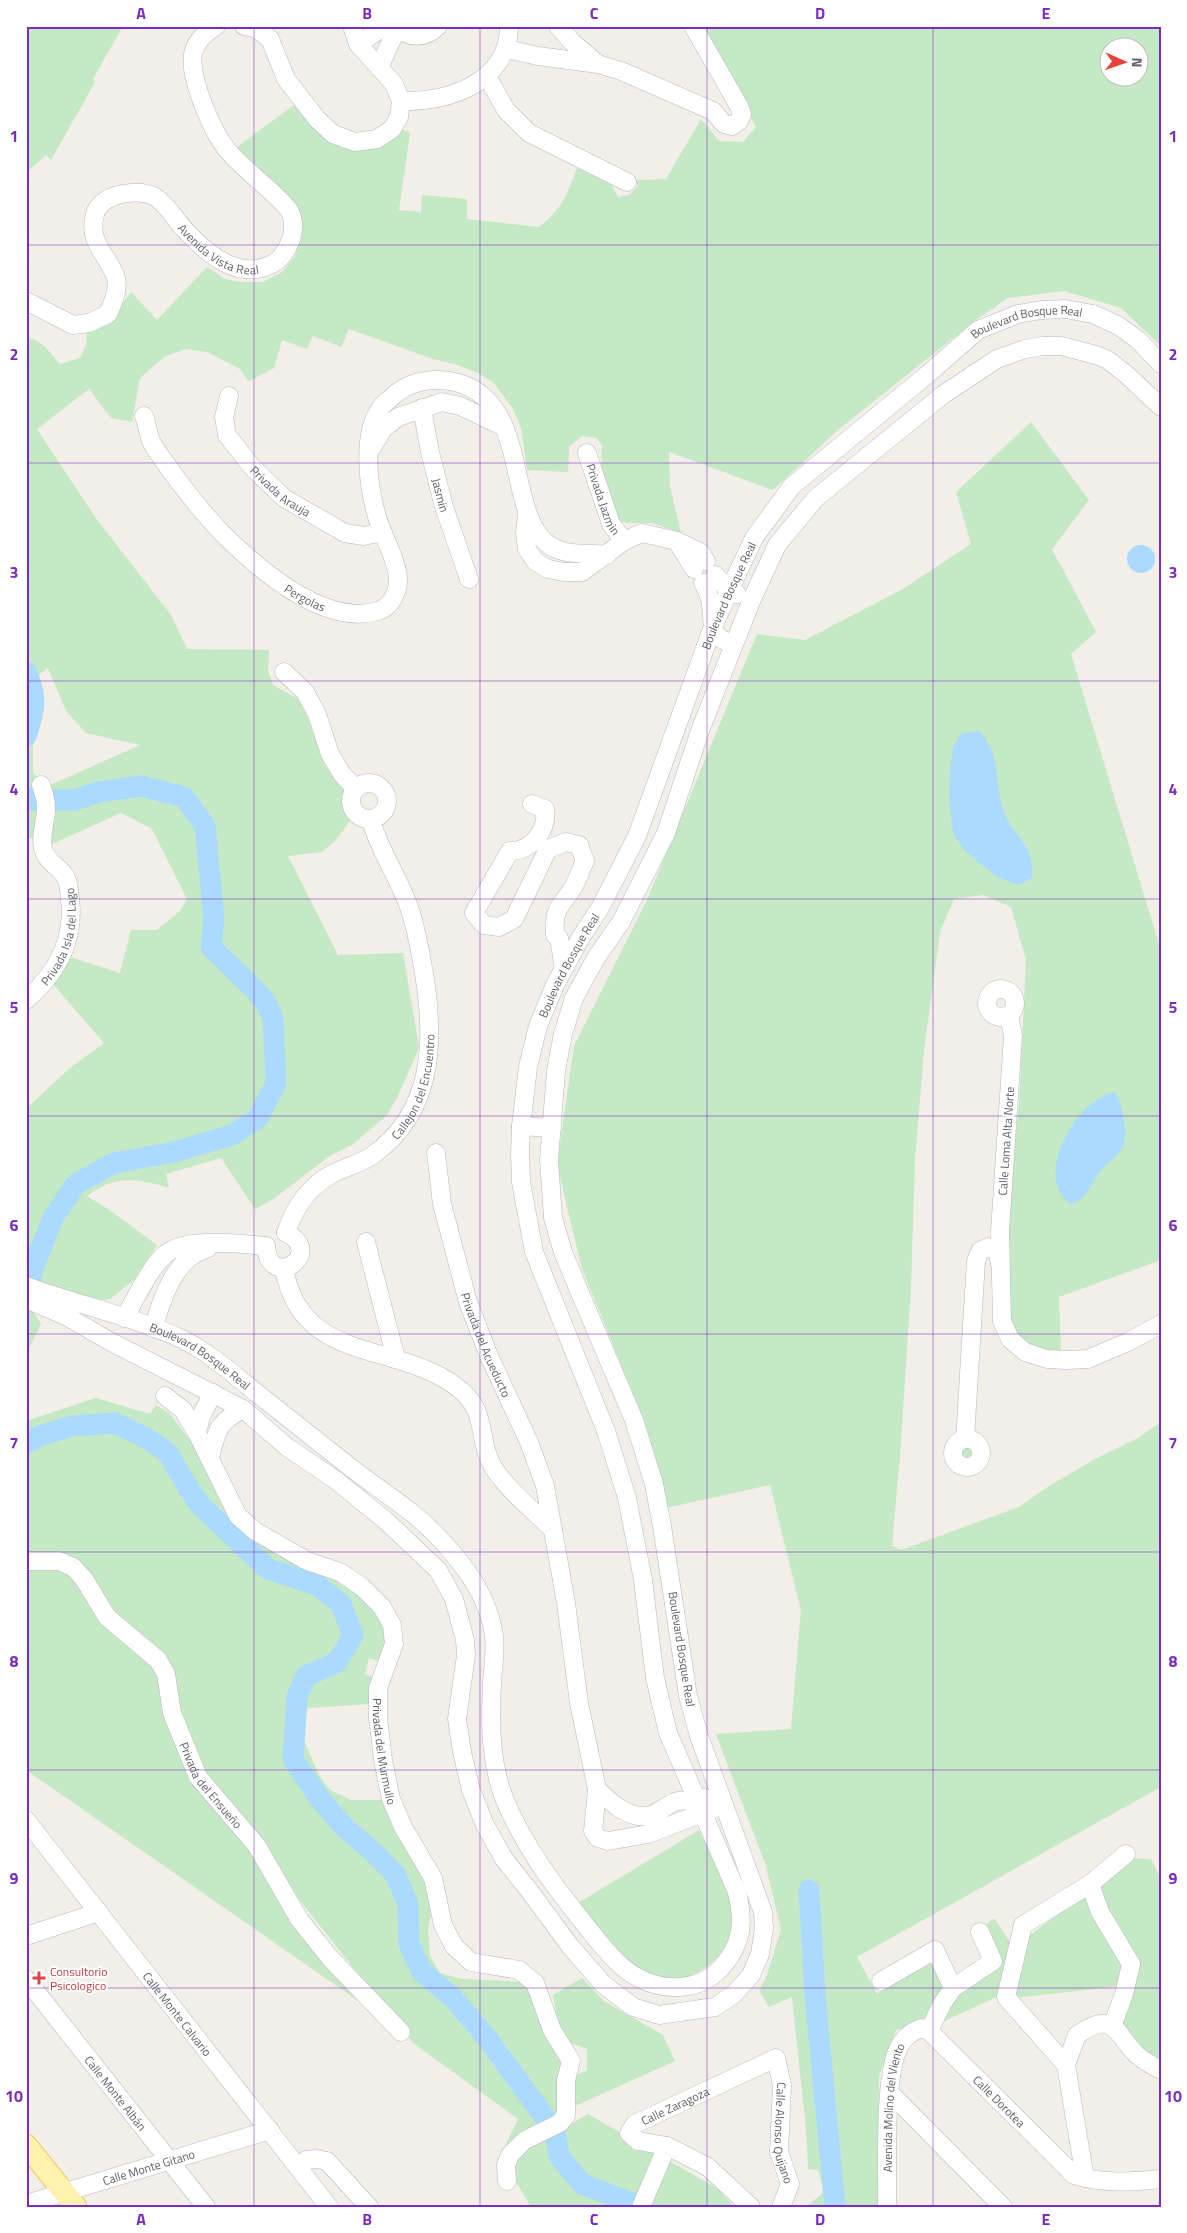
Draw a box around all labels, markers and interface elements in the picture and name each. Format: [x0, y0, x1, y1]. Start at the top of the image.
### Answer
text: A [136, 1, 146, 25]
text: B [362, 1, 372, 25]
text: C [590, 1, 599, 25]
text: D [815, 1, 825, 25]
text: E [1042, 1, 1051, 25]
north arrow [1100, 38, 1150, 88]
text: N [1127, 57, 1148, 68]
text: 1 [10, 124, 18, 148]
text: 1 [1169, 124, 1177, 148]
street label: Avenida Vista Real [174, 219, 260, 279]
street label: Boulevard Bosque Real [965, 299, 1084, 343]
text: 2 [10, 342, 18, 366]
text: 2 [1169, 342, 1177, 366]
street label: Privada Arauja [246, 461, 314, 521]
street label: Privada Jazmin [582, 461, 625, 539]
street label: Jasmin [427, 476, 454, 514]
street label: Boulevard Bosque Real [696, 538, 761, 652]
text: 3 [10, 560, 18, 584]
text: 3 [1169, 560, 1177, 584]
street label: Pergolas [281, 579, 329, 616]
text: 4 [10, 777, 19, 801]
text: 4 [1169, 777, 1178, 801]
street label: Privada Isla del Lago [35, 887, 80, 989]
street label: Boulevard Bosque Real [533, 909, 604, 1021]
text: 5 [10, 995, 19, 1019]
text: 5 [1169, 995, 1178, 1019]
street label: Callejon del Encuentro [386, 1034, 439, 1143]
street label: Calle Loma Alta Norte [993, 1086, 1019, 1196]
text: 6 [10, 1213, 19, 1237]
text: 6 [1169, 1213, 1178, 1237]
street label: Privada del Acueducto [456, 1290, 516, 1400]
street label: Boulevard Bosque Real [147, 1317, 255, 1394]
text: 7 [10, 1431, 18, 1455]
text: 7 [1169, 1431, 1177, 1455]
street label: Boulevard Bosque Real [664, 1590, 700, 1708]
text: 8 [10, 1649, 19, 1673]
text: 8 [1169, 1649, 1178, 1673]
street label: Privada del Murmullo [369, 1698, 402, 1808]
street label: Privada del Ensueño [175, 1739, 247, 1833]
text: 9 [10, 1866, 19, 1890]
text: 9 [1169, 1866, 1178, 1890]
place label: Consultorio Psicologico [50, 1962, 108, 1995]
street label: Calle Monte Calvario [139, 1967, 217, 2060]
marker: Consultorio Psicologico [32, 1971, 46, 1985]
street label: Avenida Molino del Viento [877, 2039, 909, 2172]
street label: Calle Monte Albán [80, 2051, 152, 2135]
street label: Calle Dorotea [969, 2070, 1030, 2132]
street label: Calle Zaragoza [638, 2081, 712, 2130]
street label: Calle Alonso Quijano [769, 2082, 799, 2186]
text: 10 [5, 2084, 23, 2108]
text: 10 [1164, 2084, 1182, 2108]
street label: Calle Monte Gitano [100, 2144, 197, 2190]
text: A [136, 2207, 146, 2231]
text: B [362, 2207, 372, 2231]
text: C [590, 2207, 599, 2231]
text: D [815, 2207, 825, 2231]
text: E [1042, 2207, 1051, 2231]

